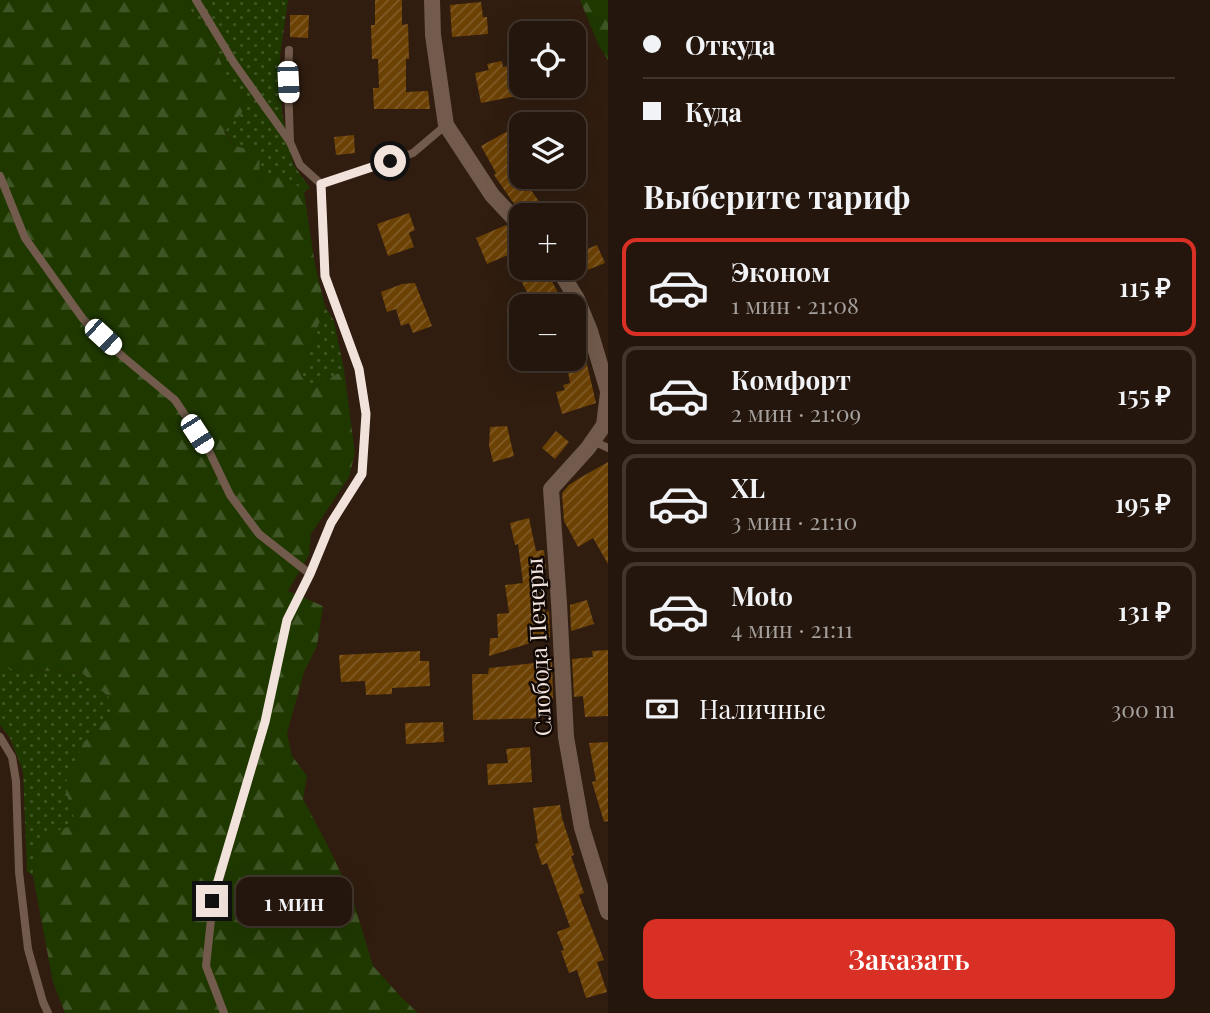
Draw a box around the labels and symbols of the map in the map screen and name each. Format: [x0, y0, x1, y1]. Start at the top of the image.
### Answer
car [277, 60, 300, 104]
route start [374, 145, 406, 177]
car [81, 315, 126, 359]
car [177, 411, 218, 457]
street label: Слобода Печеры [517, 557, 558, 737]
callout: 1 мин [236, 876, 352, 926]
route end [196, 885, 228, 917]

